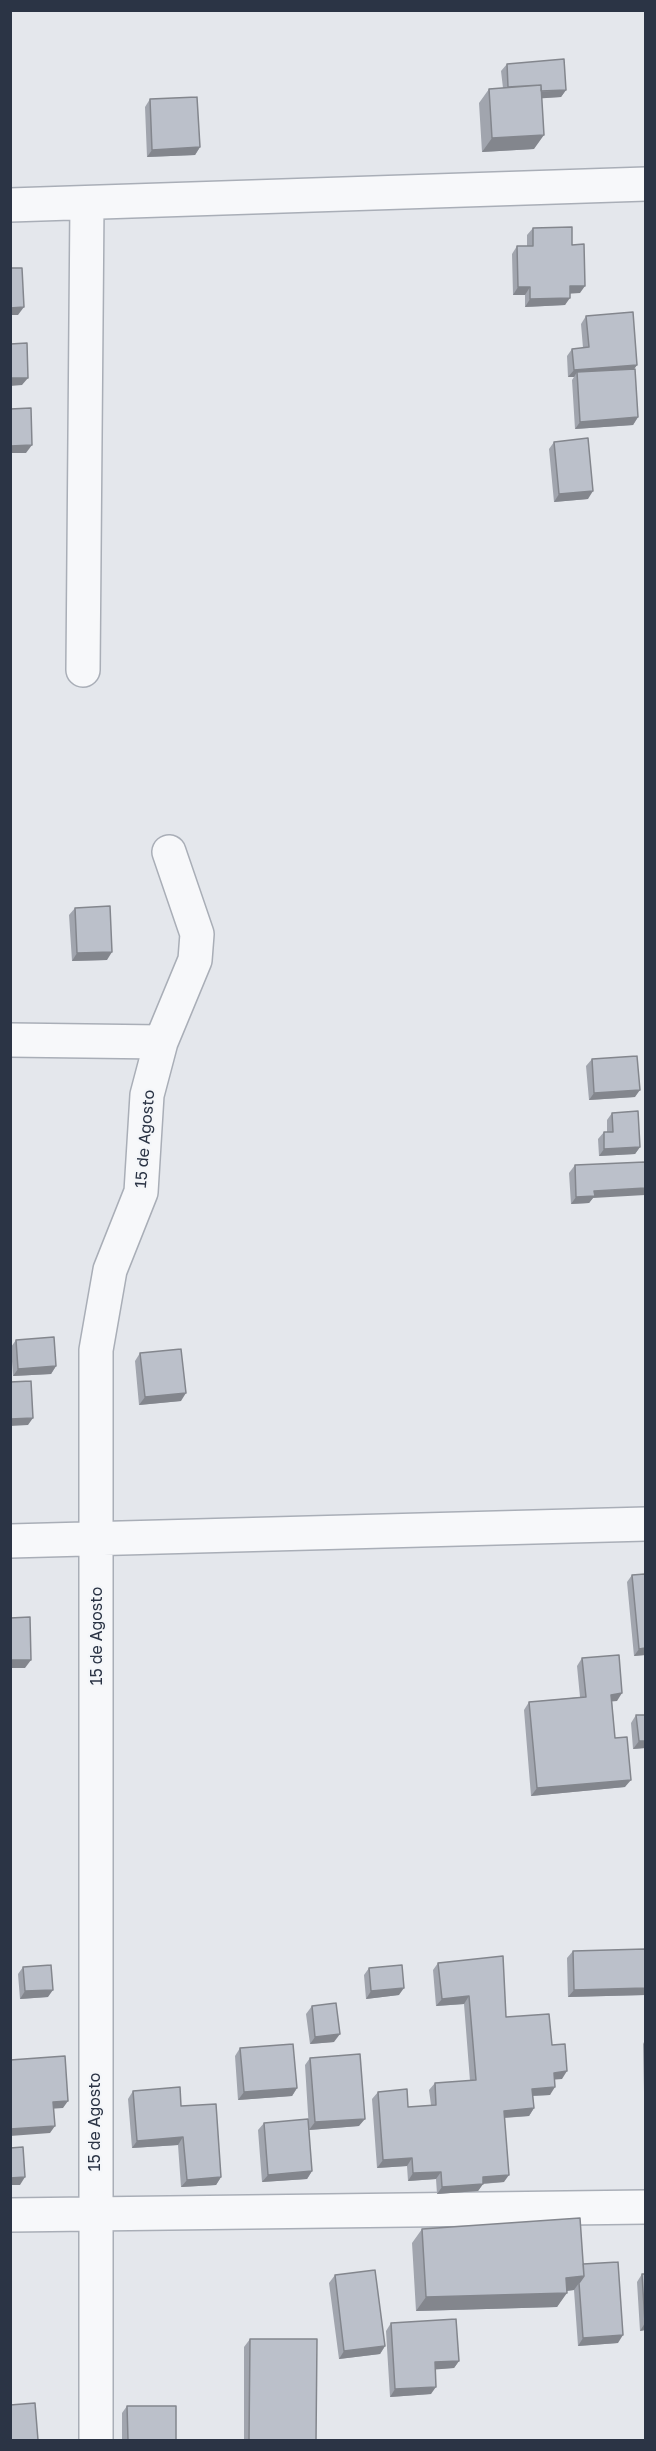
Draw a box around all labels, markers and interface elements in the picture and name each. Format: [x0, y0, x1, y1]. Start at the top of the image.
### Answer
street label: 15 de Agosto [131, 1089, 159, 1189]
street label: 15 de Agosto [87, 1587, 107, 1685]
street label: 15 de Agosto [85, 2073, 105, 2171]

